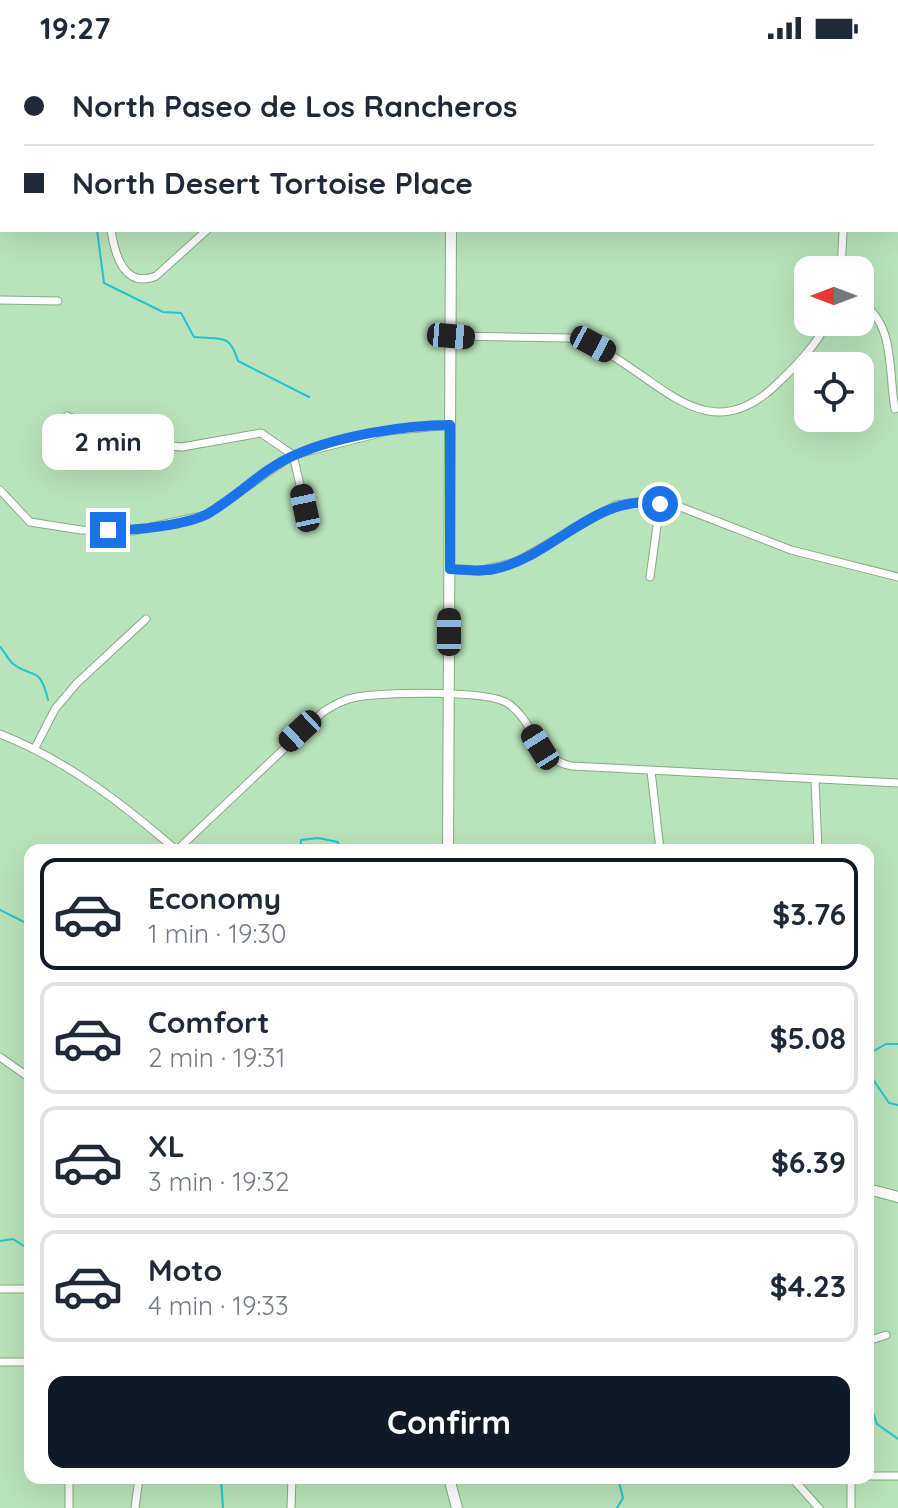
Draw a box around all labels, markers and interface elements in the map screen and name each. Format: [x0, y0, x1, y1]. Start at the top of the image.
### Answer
text: 19:27 [40, 9, 110, 47]
text: North Paseo de Los Rancheros [72, 87, 517, 125]
text: North Desert Tortoise Place [72, 164, 473, 202]
north arrow [794, 256, 874, 336]
map controls [794, 256, 874, 432]
car [426, 322, 476, 350]
car [566, 322, 620, 366]
button: locate [794, 352, 874, 432]
callout: 2 min [42, 414, 174, 470]
text: 2 min [74, 425, 142, 458]
car [288, 482, 322, 534]
route start [642, 486, 678, 522]
route end [90, 512, 126, 548]
car [437, 608, 461, 656]
car [274, 706, 326, 756]
car [517, 720, 563, 774]
icon: car [52, 878, 124, 950]
text: Economy [148, 879, 281, 917]
text: $3.76 [772, 895, 846, 933]
text: 1 min · 19:30 [148, 917, 286, 950]
icon: car [52, 1002, 124, 1074]
text: Comfort [148, 1003, 269, 1041]
text: $5.08 [770, 1019, 846, 1057]
text: 2 min · 19:31 [148, 1041, 285, 1074]
icon: car [52, 1126, 124, 1198]
text: XL [148, 1127, 185, 1165]
text: $6.39 [771, 1143, 846, 1181]
text: 3 min · 19:32 [148, 1165, 289, 1198]
icon: car [52, 1250, 124, 1322]
text: Moto [148, 1251, 222, 1289]
text: $4.23 [770, 1267, 846, 1305]
text: 4 min · 19:33 [148, 1289, 289, 1322]
button: Confirm [48, 1376, 850, 1468]

